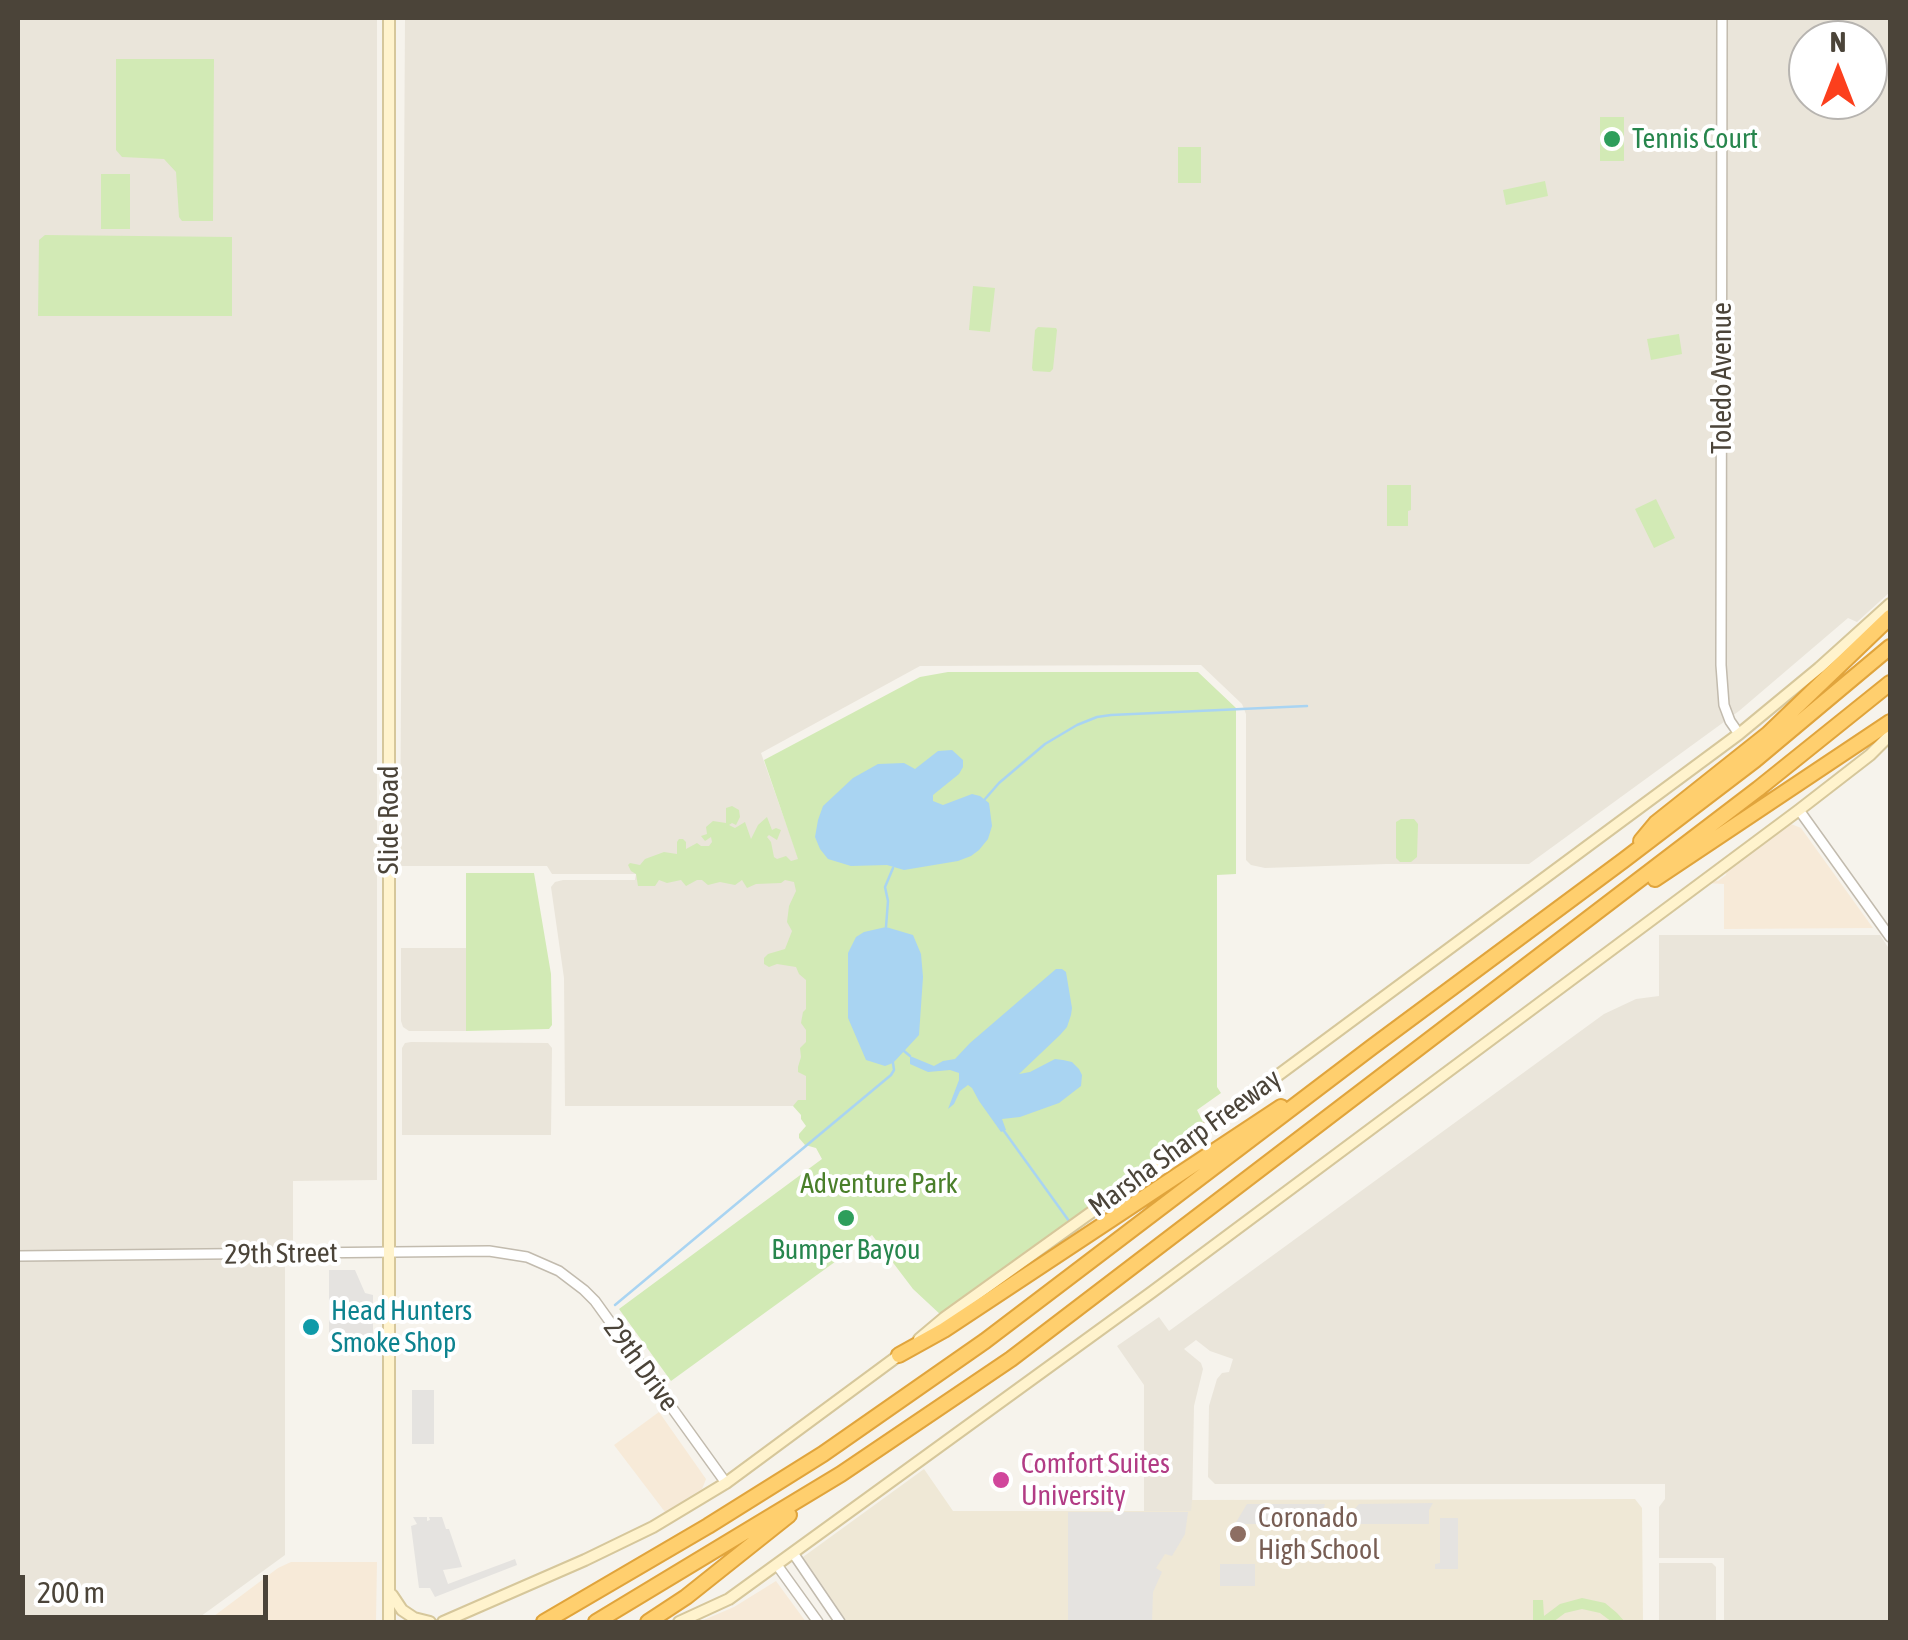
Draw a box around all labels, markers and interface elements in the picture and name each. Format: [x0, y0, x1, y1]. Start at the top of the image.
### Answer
north arrow [1788, 20, 1888, 120]
text: N [1830, 26, 1846, 58]
place label: Tennis Court [1632, 122, 1758, 156]
marker: Tennis Court [1601, 128, 1623, 150]
street label: Toledo Avenue [1705, 302, 1739, 454]
street label: Slide Road [372, 766, 406, 874]
street label: Marsha Sharp Freeway [1082, 1062, 1288, 1224]
park label: Adventure Park [800, 1167, 958, 1201]
marker: Bumper Bayou [835, 1207, 857, 1229]
place label: Bumper Bayou [771, 1233, 921, 1267]
street label: 29th Street [224, 1236, 338, 1272]
place label: Head Hunters Smoke Shop [331, 1294, 472, 1360]
street label: 29th Drive [596, 1312, 686, 1418]
marker: Head Hunters Smoke Shop [300, 1316, 322, 1338]
place label: Comfort Suites University [1021, 1447, 1170, 1513]
marker: Comfort Suites University [990, 1469, 1012, 1491]
place label: Coronado High School [1258, 1501, 1380, 1567]
marker: Coronado High School [1227, 1523, 1249, 1545]
scale bar [25, 1555, 272, 1617]
text: 200 m [37, 1575, 105, 1609]

